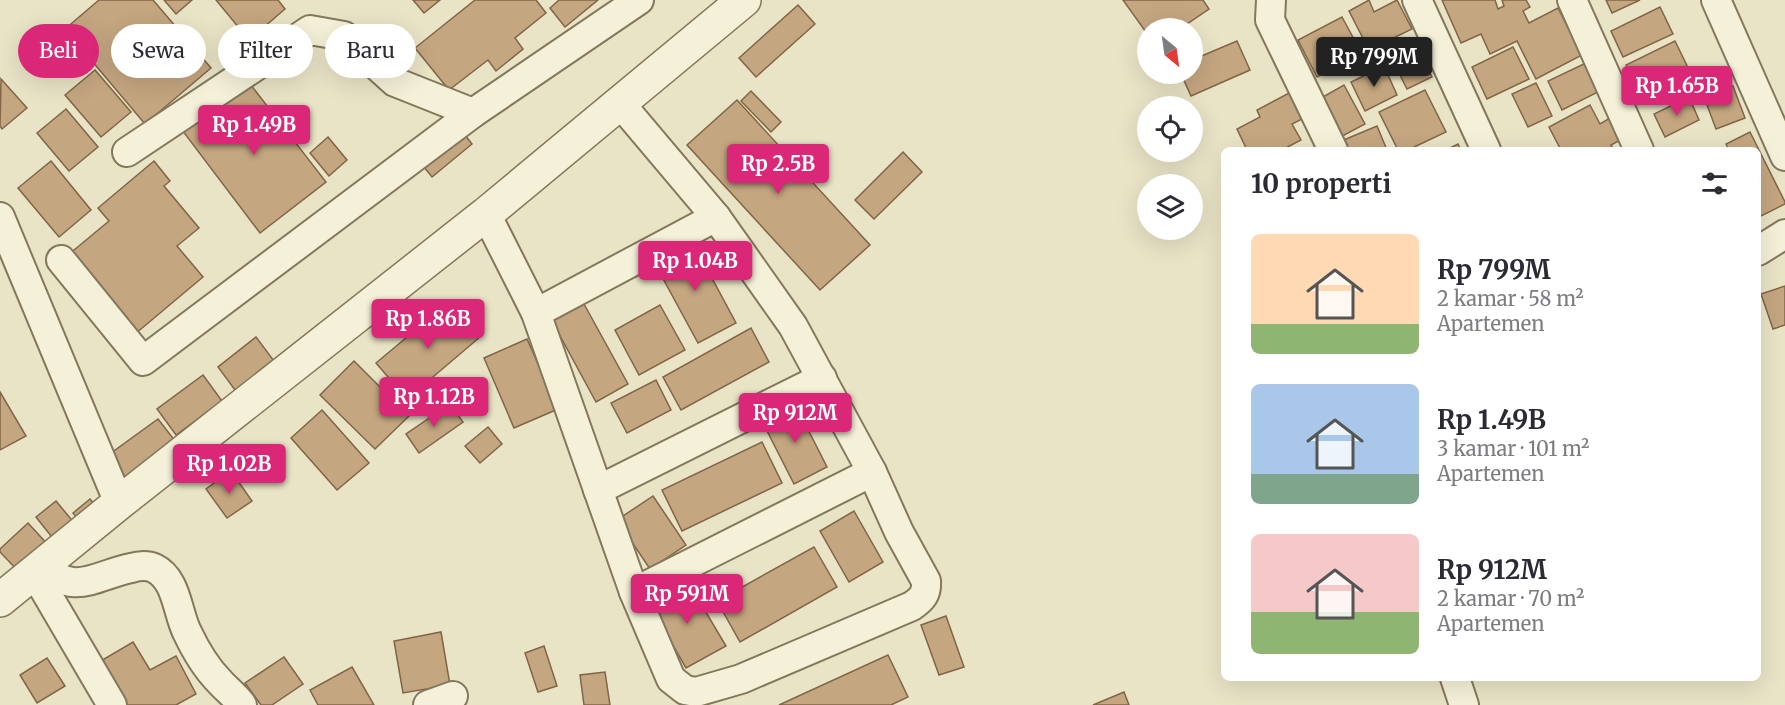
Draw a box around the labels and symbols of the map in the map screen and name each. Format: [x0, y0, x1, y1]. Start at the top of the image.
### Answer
north arrow [1137, 18, 1203, 84]
pin: Rp 799M [1319, 37, 1429, 88]
pin: Rp 1.65B [1615, 66, 1739, 117]
pin: Rp 1.49B [192, 105, 316, 156]
pin: Rp 2.5B [723, 144, 833, 195]
pin: Rp 1.04B [633, 241, 757, 292]
pin: Rp 1.86B [366, 299, 490, 350]
pin: Rp 1.12B [372, 377, 496, 428]
pin: Rp 912M [740, 393, 850, 444]
pin: Rp 1.02B [167, 444, 291, 495]
pin: Rp 591M [632, 574, 742, 625]

